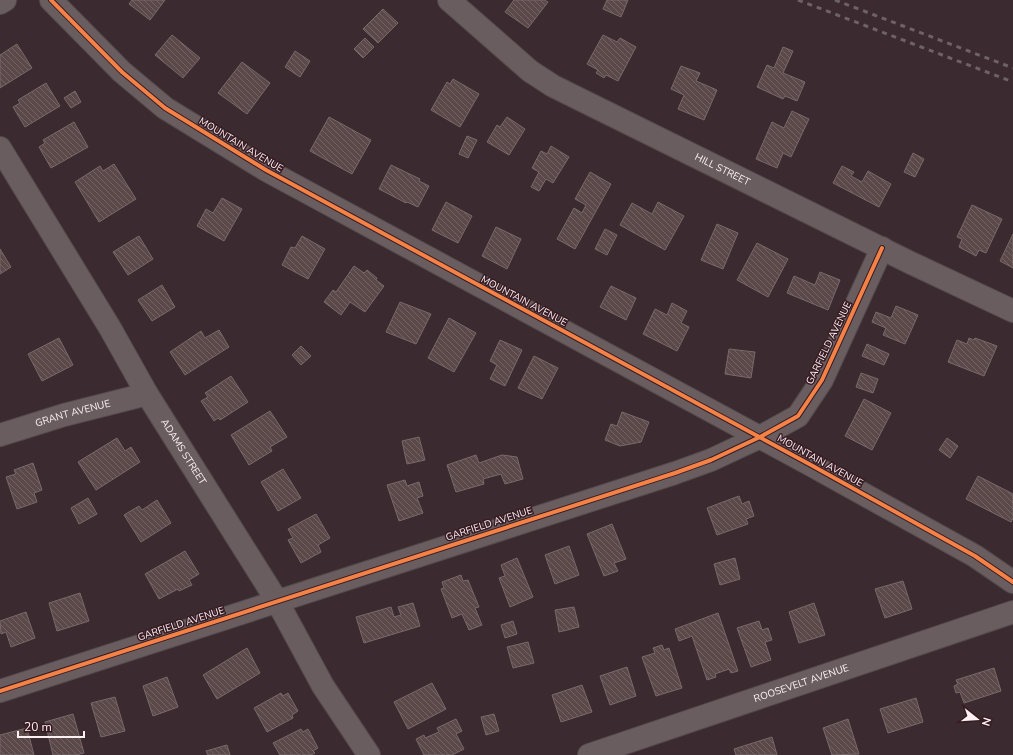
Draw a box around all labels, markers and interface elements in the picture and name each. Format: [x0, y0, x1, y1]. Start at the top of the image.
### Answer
street label: MOUNTAIN AVENUE [196, 114, 286, 176]
street label: HILL STREET [692, 150, 752, 189]
street label: MOUNTAIN AVENUE [478, 272, 570, 330]
street label: GARFIELD AVENUE [803, 299, 855, 387]
street label: GRANT AVENUE [34, 397, 112, 431]
street label: ADAMS STREET [157, 416, 209, 488]
street label: MOUNTAIN AVENUE [775, 432, 865, 490]
street label: GARFIELD AVENUE [444, 503, 534, 545]
street label: GARFIELD AVENUE [136, 603, 226, 645]
street label: ROOSEVELT AVENUE [752, 661, 851, 706]
north arrow [957, 699, 997, 739]
scale bar [18, 713, 84, 739]
text: N [978, 716, 994, 728]
text: 20 m [24, 719, 52, 735]

